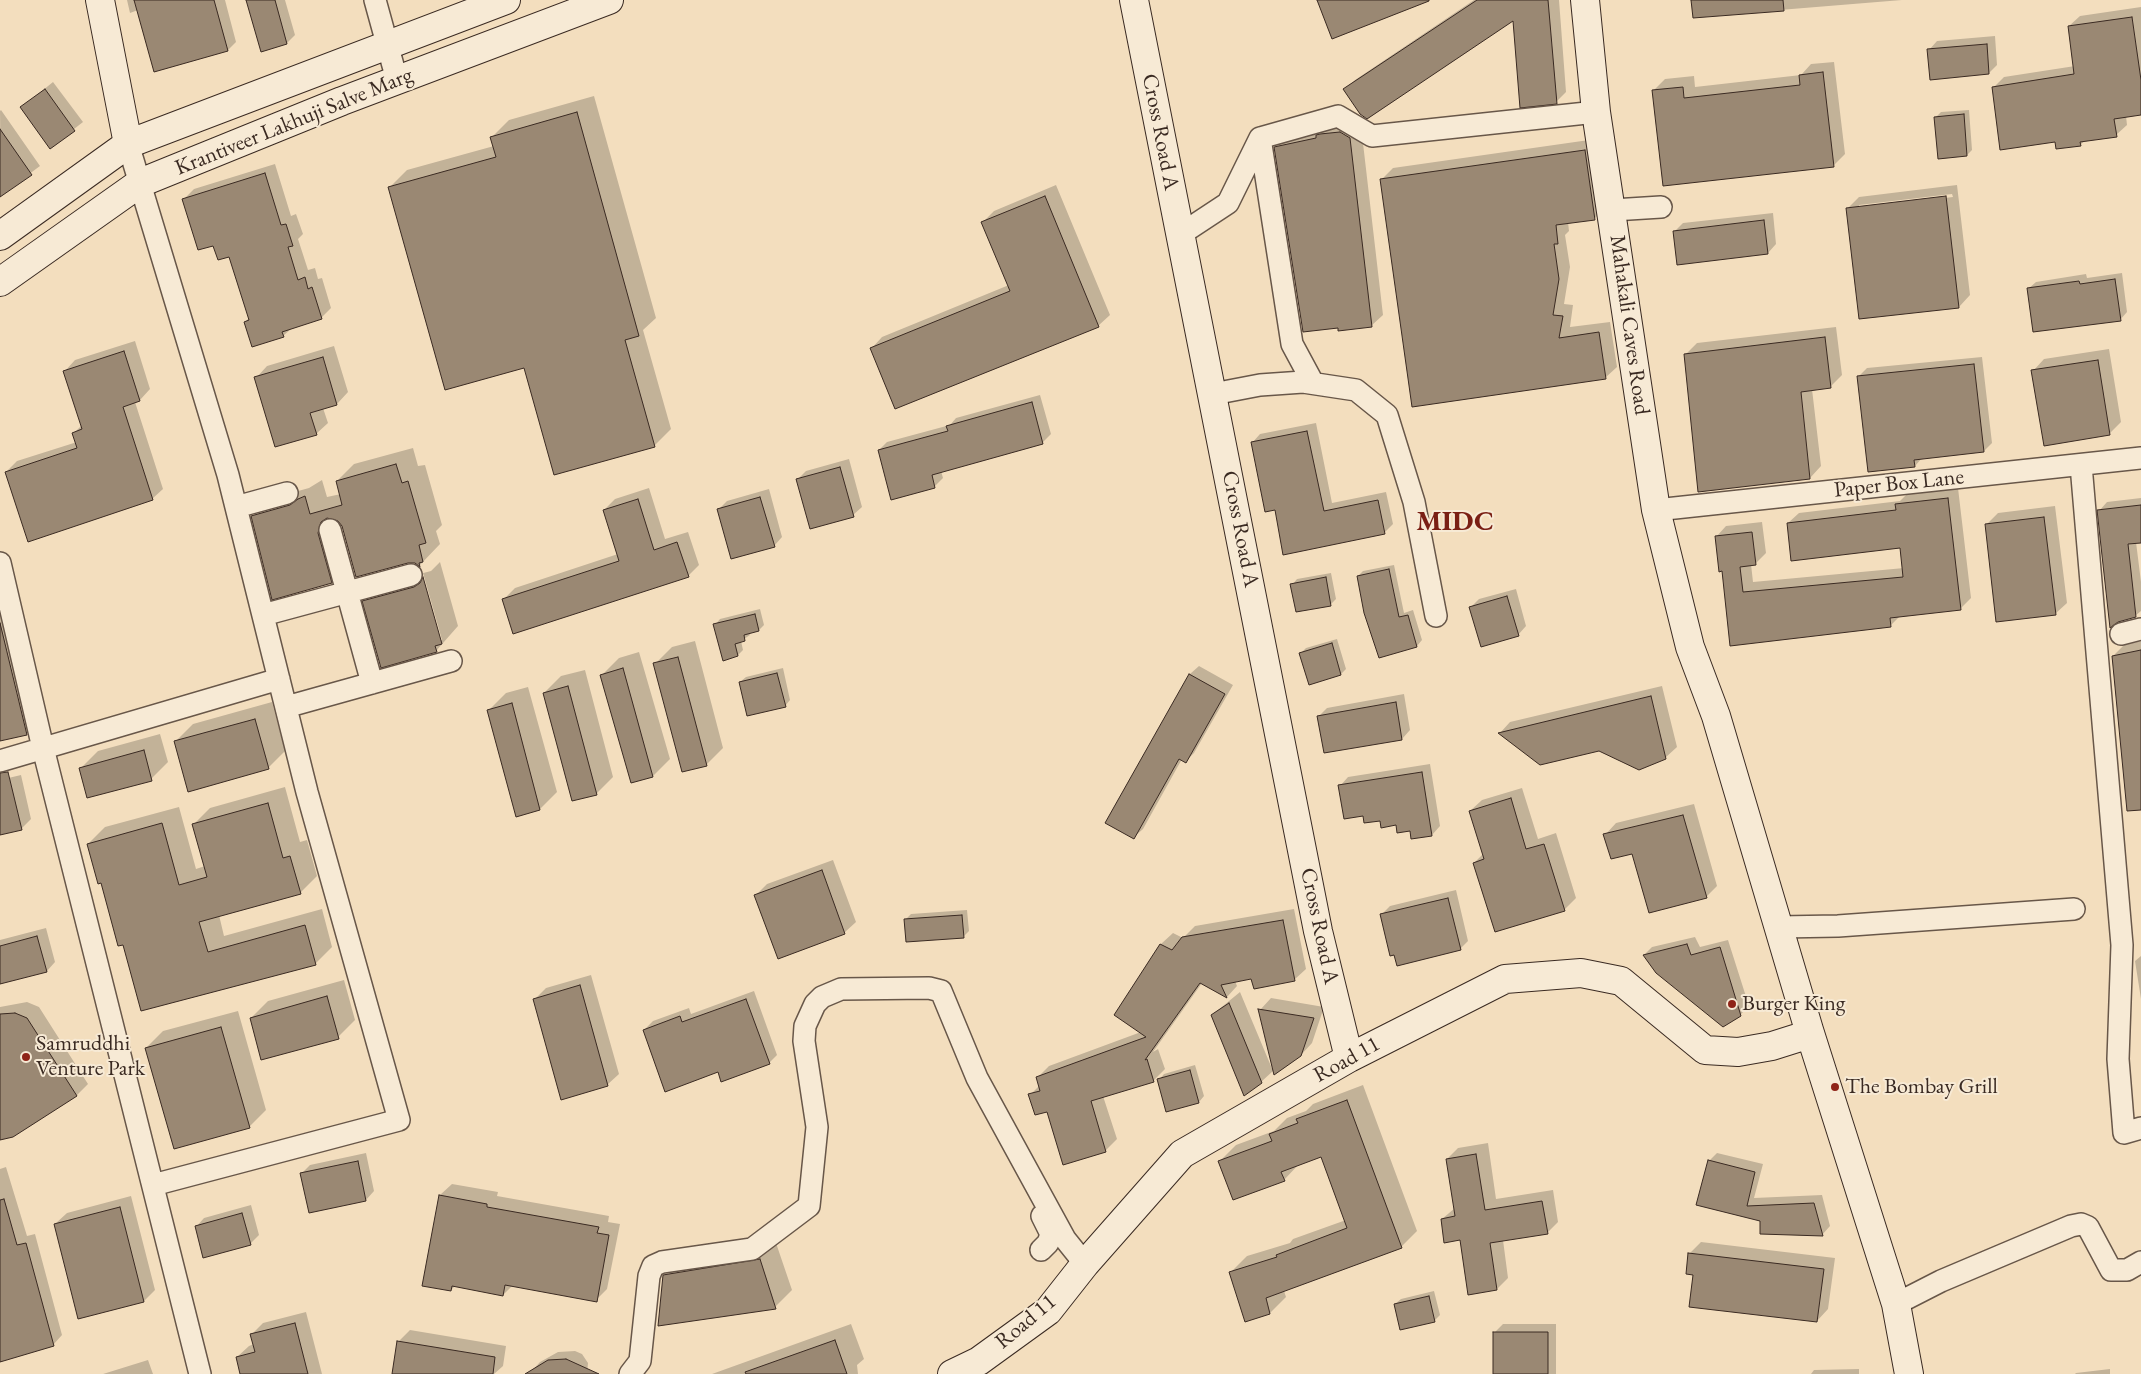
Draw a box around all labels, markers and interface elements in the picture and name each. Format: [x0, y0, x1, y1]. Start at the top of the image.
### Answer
street label: Krantiveer Lakhuji Salve Marg [171, 62, 417, 182]
street label: Cross Road A [1136, 71, 1184, 193]
street label: Mahakali Caves Road [1603, 233, 1655, 417]
street label: Paper Box Lane [1833, 464, 1965, 504]
street label: Cross Road A [1216, 468, 1264, 590]
district label: MIDC [1416, 505, 1494, 539]
street label: Cross Road A [1294, 865, 1344, 987]
place label: Burger King [1742, 991, 1845, 1017]
marker: Burger King [1726, 998, 1738, 1010]
place label: Samruddhi Venture Park [36, 1031, 145, 1082]
street label: Road 11 [1309, 1031, 1385, 1089]
marker: Samruddhi Venture Park [20, 1051, 32, 1063]
place label: The Bombay Grill [1845, 1074, 1998, 1100]
marker: The Bombay Grill [1829, 1081, 1841, 1093]
street label: Road 11 [990, 1289, 1062, 1355]

